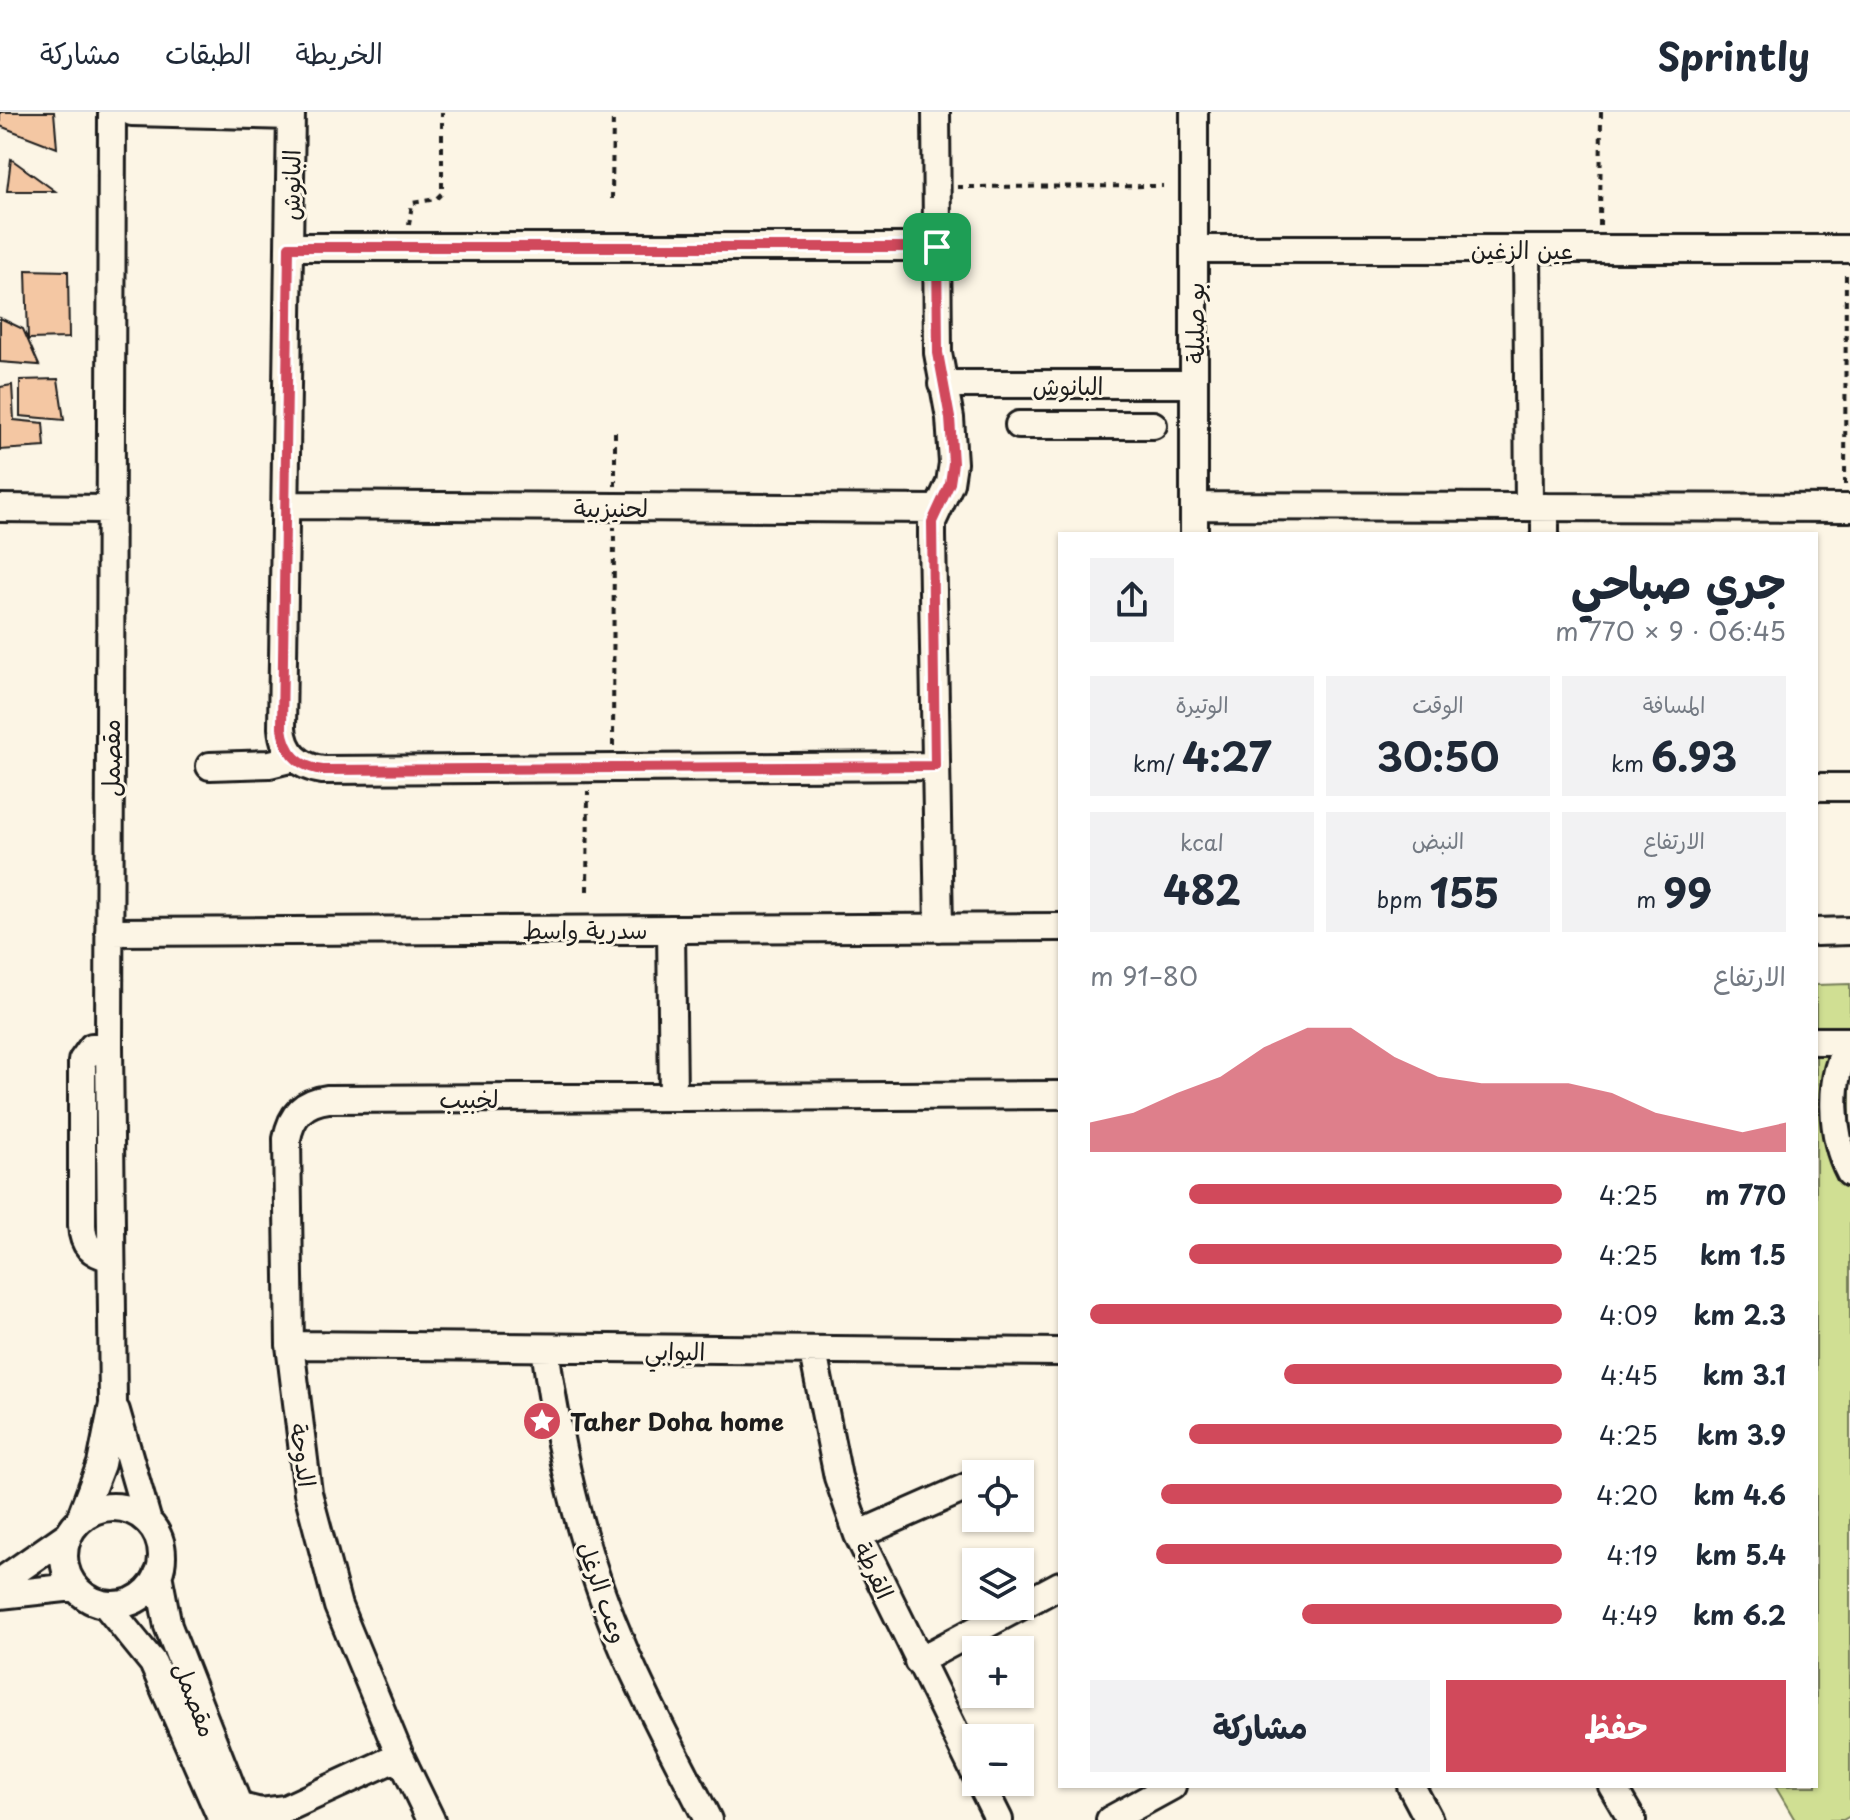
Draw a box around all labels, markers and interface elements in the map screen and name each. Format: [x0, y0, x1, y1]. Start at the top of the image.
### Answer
text: Sprintly [1658, 27, 1810, 84]
text: مشاركة [40, 31, 121, 74]
text: الطبقات [165, 31, 251, 74]
text: الخريطة [295, 31, 383, 74]
street label: البانوش [271, 149, 309, 221]
pin [903, 213, 971, 281]
icon: arrive [915, 225, 959, 269]
street label: عين الزغين [1471, 231, 1573, 267]
street label: بو صليلة [1176, 282, 1212, 364]
street label: البانوش [1032, 367, 1104, 403]
street label: لحنيزبية [574, 489, 648, 525]
text: جري صباحي [1571, 548, 1786, 614]
button: share [1090, 558, 1174, 642]
text: 06:45 · 9 × 770 m [1555, 611, 1786, 650]
text: الوتيرة [1175, 687, 1229, 720]
text: الوقت [1412, 687, 1464, 720]
text: المسافة [1643, 687, 1705, 720]
street label: مقصمل [92, 719, 128, 797]
text: 4:27 [1182, 725, 1271, 786]
text: 30:50 [1377, 725, 1499, 786]
text: 6.93 [1651, 725, 1737, 786]
text: /km [1133, 746, 1182, 779]
text: km [1611, 746, 1651, 779]
text: النبض [1412, 823, 1464, 856]
text: الارتفاع [1643, 823, 1705, 856]
text: kcal [1180, 825, 1224, 858]
text: 482 [1163, 858, 1241, 919]
text: 155 [1430, 861, 1500, 922]
text: 99 [1663, 861, 1712, 922]
text: bpm [1376, 882, 1430, 915]
text: m [1636, 882, 1663, 915]
street label: سدرية واسط [523, 911, 647, 947]
text: 80–91 m [1090, 956, 1198, 995]
text: الارتفاع [1713, 956, 1786, 995]
street label: لخبيب [439, 1080, 499, 1116]
text: 4:25 [1599, 1175, 1658, 1214]
text: 770 m [1705, 1175, 1786, 1214]
text: 4:25 [1599, 1235, 1658, 1274]
text: 1.5 km [1700, 1235, 1786, 1274]
text: 4:09 [1599, 1295, 1658, 1334]
text: 2.3 km [1694, 1295, 1786, 1334]
street label: اليوابي [644, 1331, 706, 1374]
text: 4:45 [1600, 1355, 1658, 1394]
text: 3.1 km [1703, 1355, 1786, 1394]
place icon: Taher Doha home [521, 1400, 563, 1442]
place label: Taher Doha home [570, 1403, 784, 1439]
text: 4:25 [1599, 1415, 1658, 1454]
text: 3.9 km [1697, 1415, 1786, 1454]
street label: الدوحة [282, 1421, 326, 1489]
map controls [962, 1460, 1034, 1796]
button: locate [962, 1460, 1034, 1532]
text: 4:20 [1596, 1475, 1658, 1514]
text: 4.6 km [1694, 1475, 1786, 1514]
street label: القرطة [846, 1535, 904, 1605]
text: 4:19 [1607, 1535, 1658, 1574]
text: 5.4 km [1696, 1535, 1786, 1574]
street label: وعب الرغل [570, 1536, 638, 1648]
button: layers [962, 1548, 1034, 1620]
text: 4:49 [1601, 1595, 1658, 1634]
text: 6.2 km [1693, 1595, 1786, 1634]
button: + [962, 1636, 1034, 1708]
street label: مقصمل [165, 1656, 227, 1742]
button: مشاركة [1090, 1680, 1430, 1772]
button: حفظ [1446, 1680, 1786, 1772]
button: − [962, 1724, 1034, 1796]

